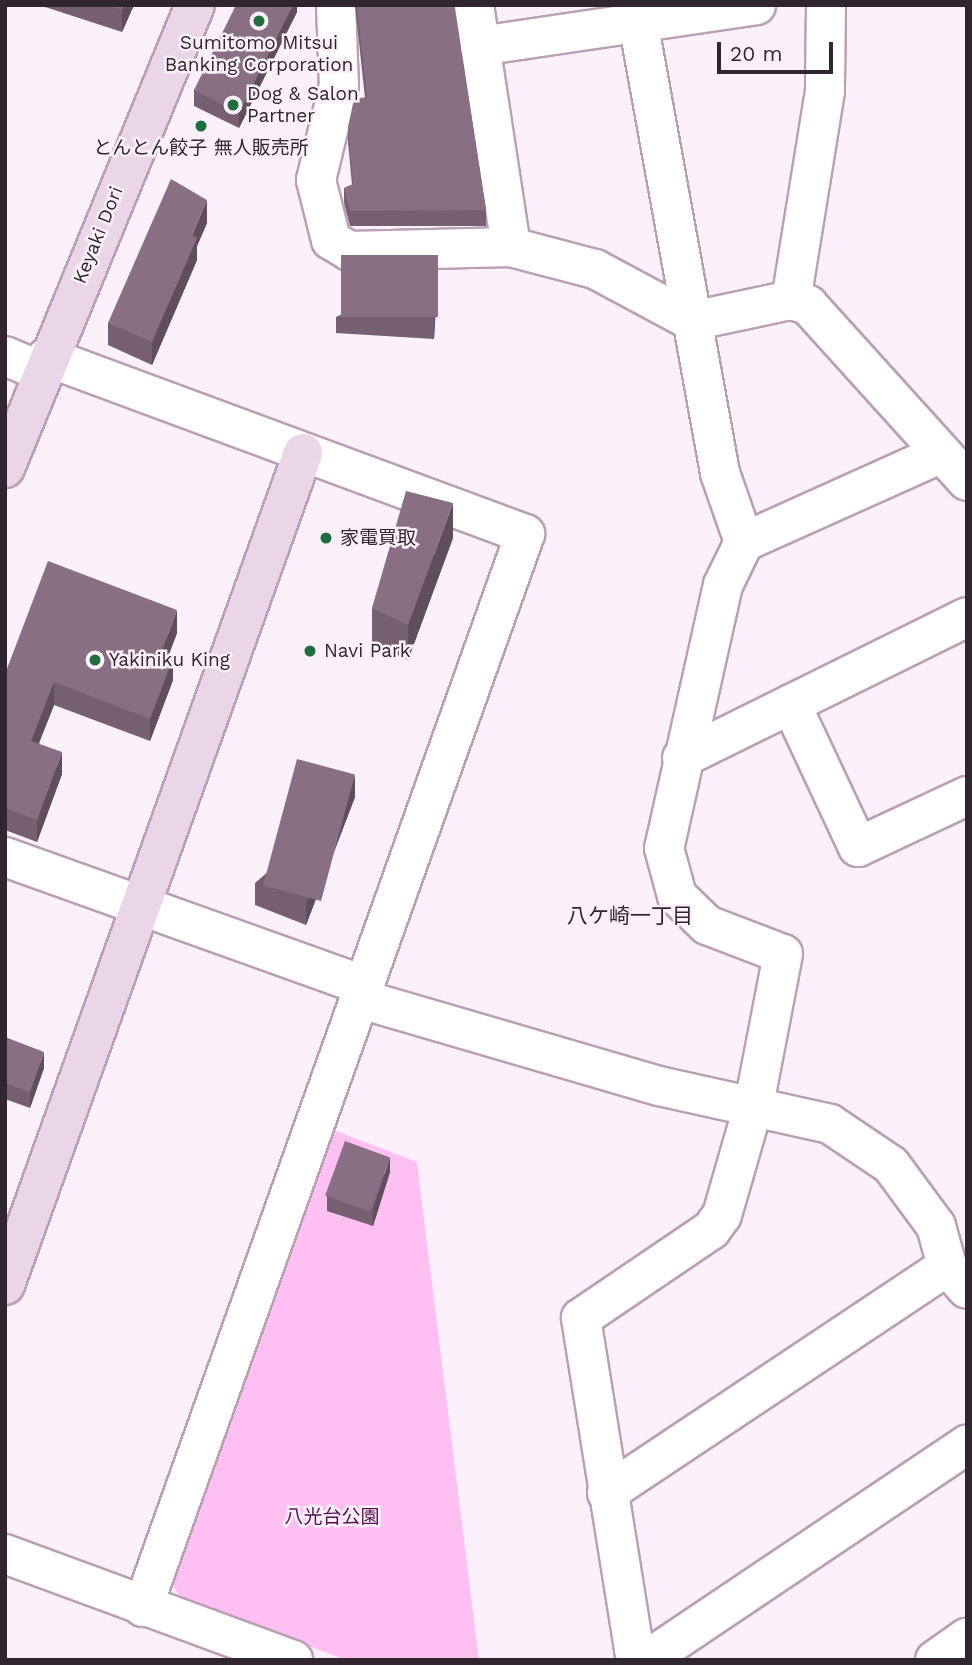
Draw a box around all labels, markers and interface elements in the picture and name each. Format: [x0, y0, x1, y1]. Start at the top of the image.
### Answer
marker: Sumitomo Mitsui Banking Corporation [251, 13, 267, 29]
scale bar [720, 28, 836, 72]
place label: Sumitomo Mitsui Banking Corporation [165, 32, 353, 76]
text: 20 m [730, 41, 782, 66]
place label: Dog & Salon Partner [247, 83, 359, 127]
marker: Dog & Salon Partner [225, 97, 241, 113]
marker: とんとん餃子 無人販売所 [193, 118, 209, 134]
place label: とんとん餃子 無人販売所 [93, 137, 309, 159]
street label: Keyaki Dori [68, 183, 128, 287]
place label: 家電買取 [340, 527, 416, 549]
marker: 家電買取 [318, 530, 334, 546]
place label: Navi Park [324, 640, 411, 662]
marker: Navi Park [302, 643, 318, 659]
place label: Yakiniku King [109, 649, 230, 671]
marker: Yakiniku King [87, 652, 103, 668]
district label: 八ケ崎一丁目 [567, 903, 693, 929]
park label: 八光台公園 [285, 1506, 379, 1528]

